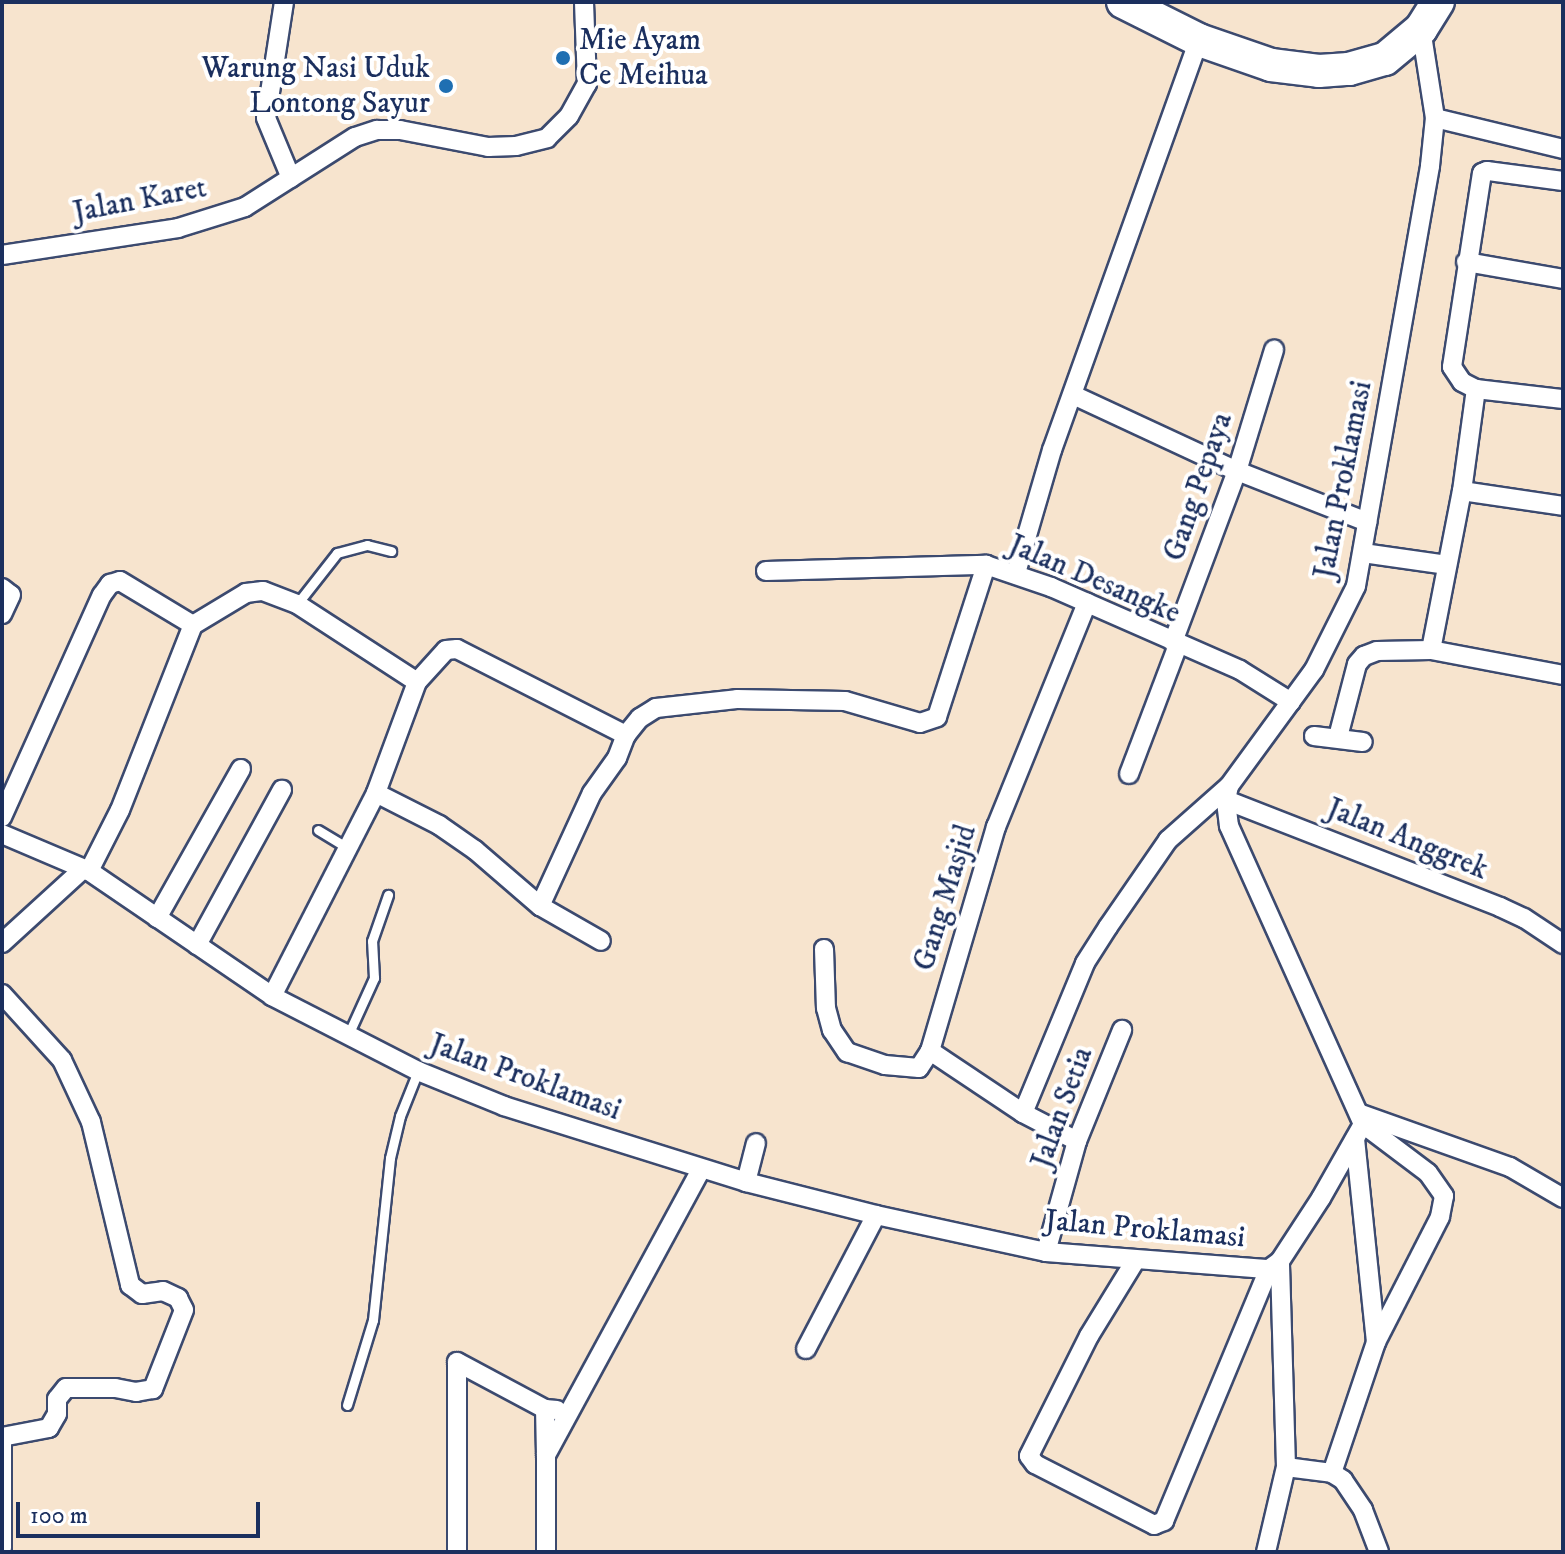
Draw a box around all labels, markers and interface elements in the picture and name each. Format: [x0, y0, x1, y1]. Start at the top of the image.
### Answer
place label: Mie Ayam Ce Meihua [579, 23, 708, 94]
marker: Mie Ayam Ce Meihua [554, 49, 572, 67]
place label: Warung Nasi Uduk Lontong Sayur [202, 51, 430, 122]
marker: Warung Nasi Uduk Lontong Sayur [437, 77, 455, 95]
street label: Jalan Karet [70, 170, 210, 232]
street label: Jalan Proklamasi [1307, 378, 1381, 582]
street label: Gang Pepaya [1157, 408, 1241, 566]
street label: Jalan Desangke [1003, 528, 1185, 632]
street label: Jalan Anggrek [1321, 791, 1493, 889]
street label: Gang Masjid [907, 821, 985, 975]
street label: Jalan Proklamasi [425, 1027, 625, 1129]
street label: Jalan Setia [1025, 1043, 1101, 1173]
street label: Jalan Proklamasi [1043, 1203, 1247, 1257]
scale bar [20, 1486, 264, 1536]
text: 100 m [30, 1501, 88, 1531]

